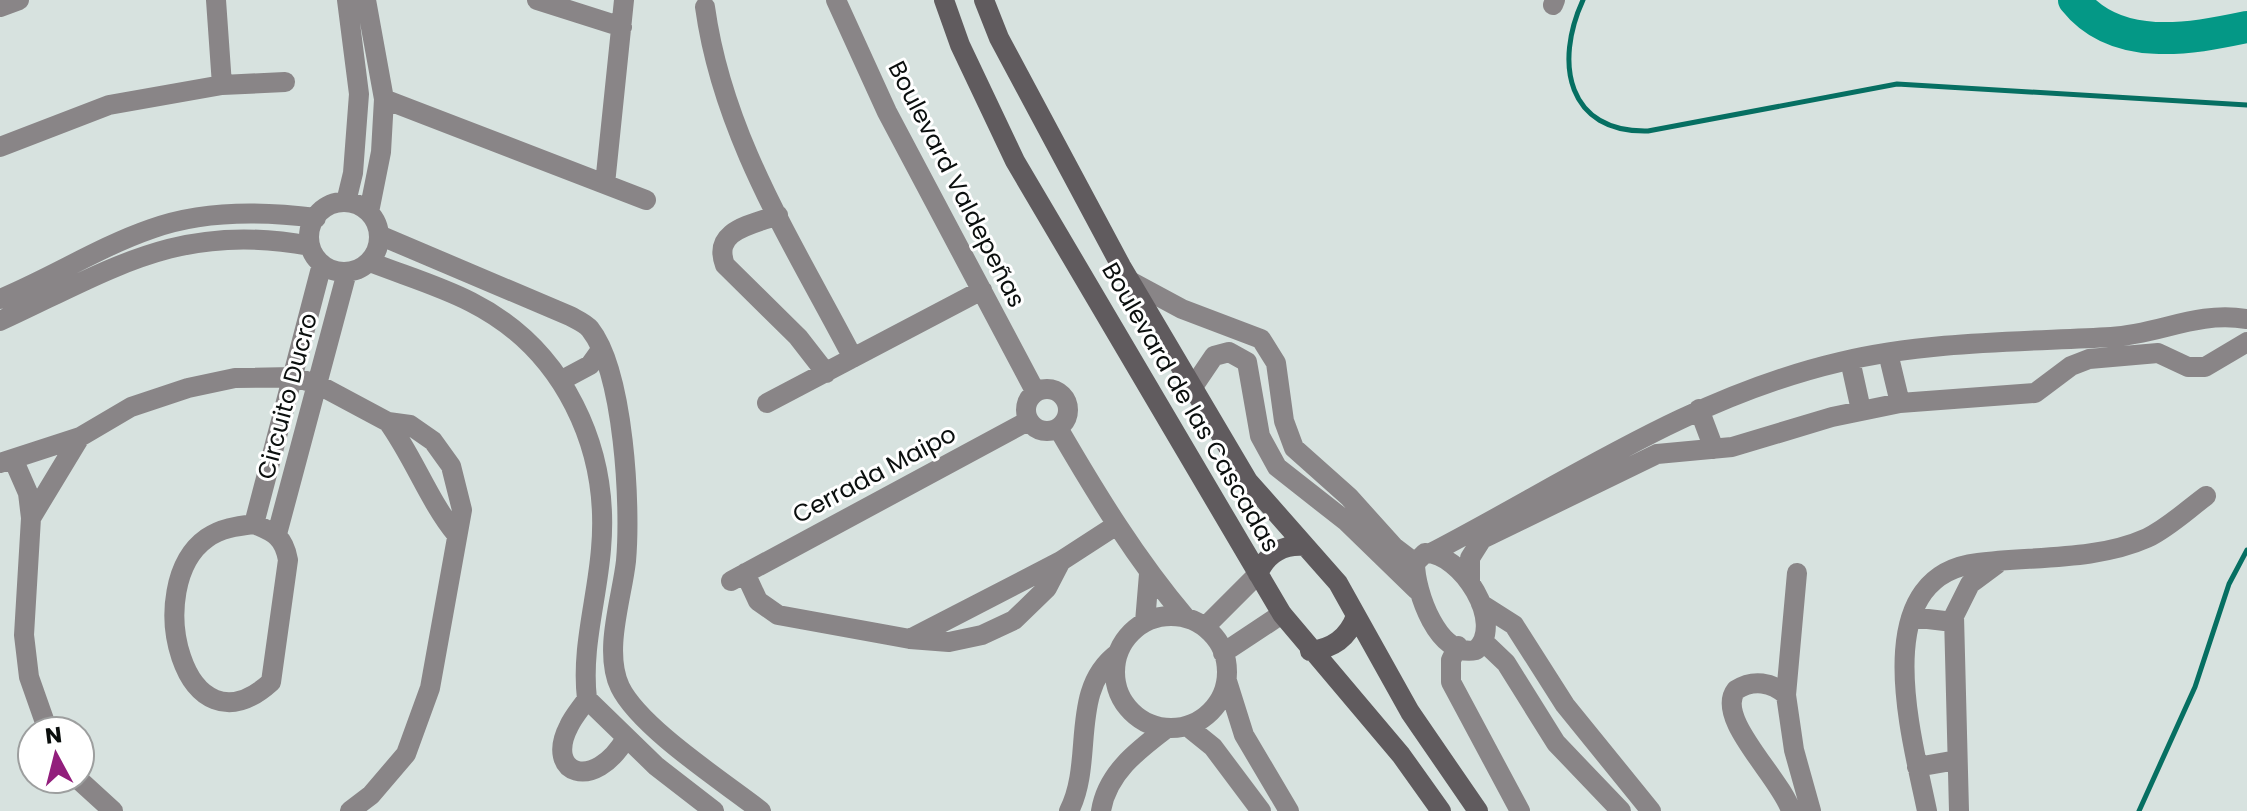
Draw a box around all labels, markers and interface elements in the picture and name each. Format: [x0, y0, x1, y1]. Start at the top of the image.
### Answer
street label: Boulevard Valdepeñas [881, 55, 1033, 313]
street label: Boulevard de las Cascadas [1094, 256, 1288, 558]
street label: Circuito Ducro [249, 309, 325, 483]
street label: Cerrada Maipo [786, 417, 962, 531]
north arrow [16, 715, 96, 795]
text: N [44, 719, 64, 752]

